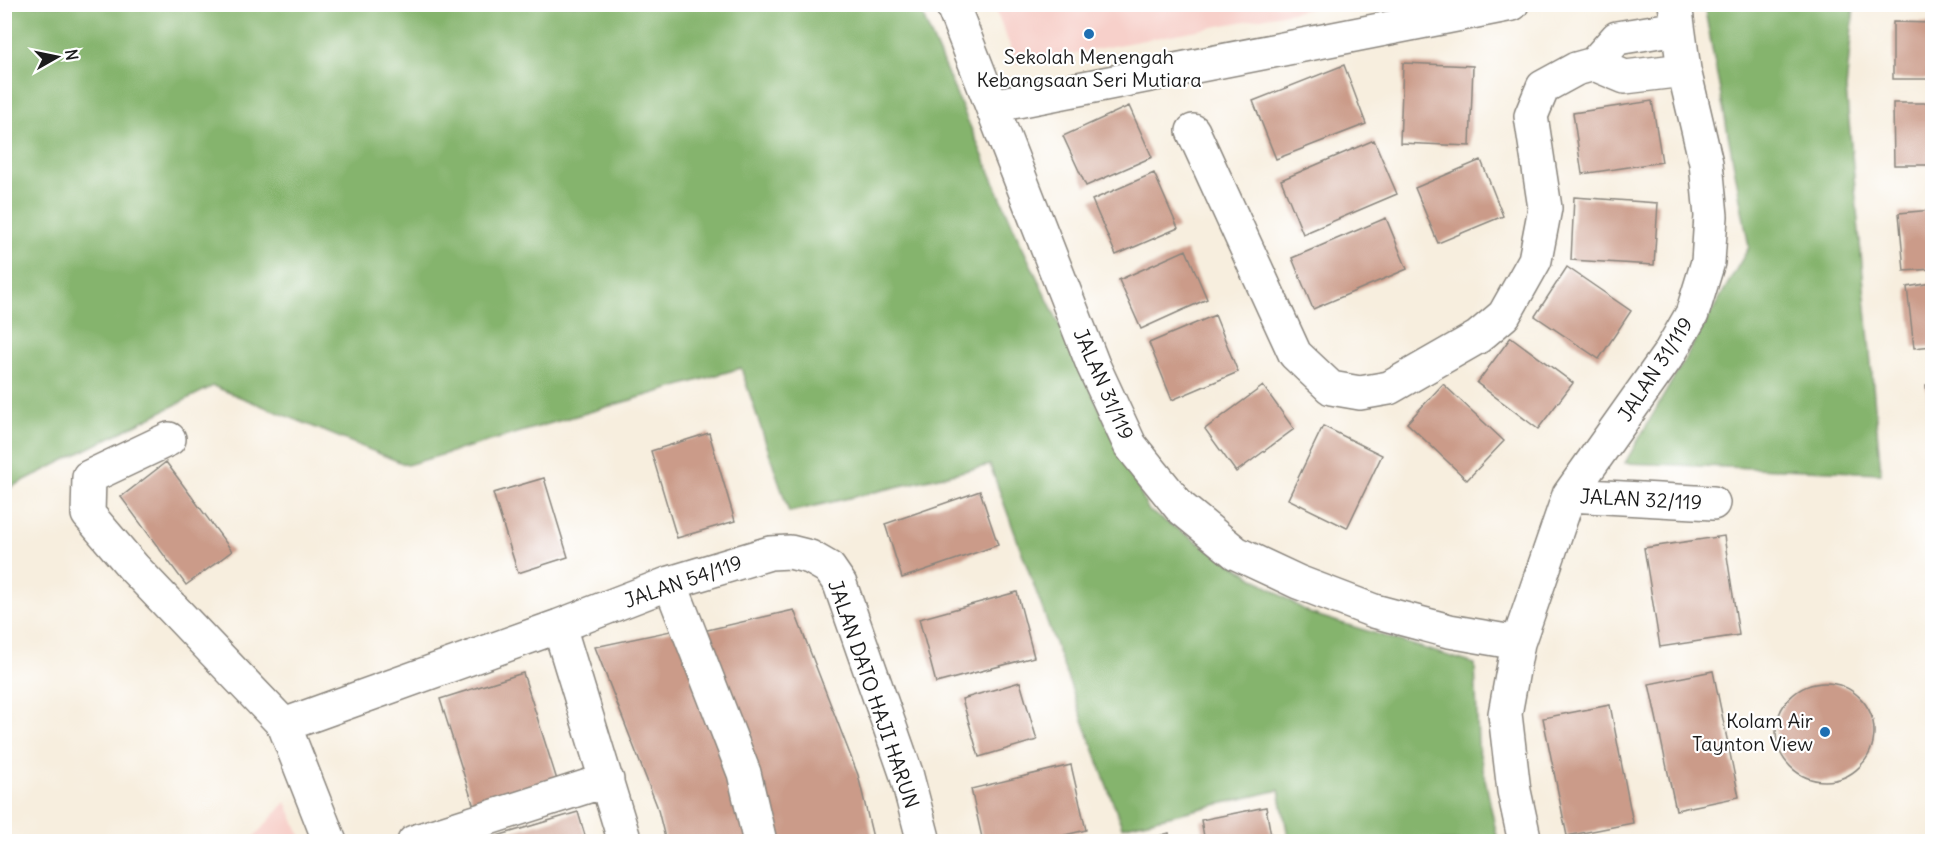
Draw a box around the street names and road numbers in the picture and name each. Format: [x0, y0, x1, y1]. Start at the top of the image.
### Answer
street label: JALAN 31/119 [1612, 312, 1698, 426]
street label: JALAN 31/119 [1068, 324, 1140, 444]
street label: JALAN 32/119 [1579, 483, 1703, 515]
street label: JALAN 54/119 [621, 549, 745, 613]
street label: JALAN DATO HAJI HARUN [823, 577, 925, 811]

